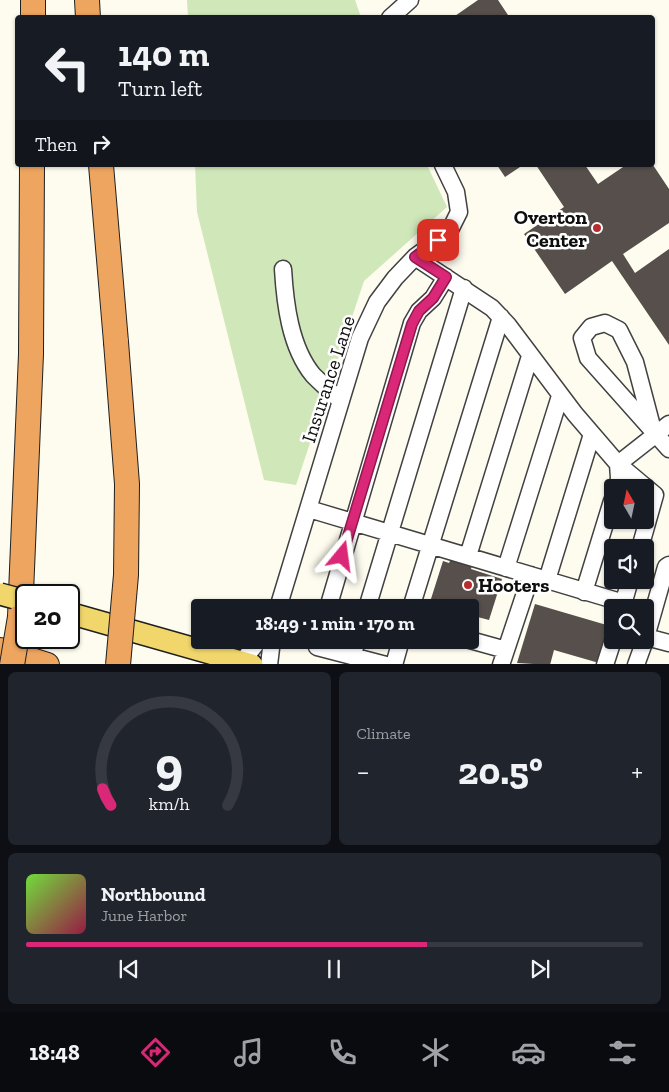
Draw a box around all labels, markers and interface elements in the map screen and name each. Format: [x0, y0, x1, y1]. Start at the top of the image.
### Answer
text: 140 m [118, 33, 209, 75]
icon: left [35, 35, 100, 100]
text: Turn left [118, 75, 202, 102]
icon: right [87, 130, 115, 158]
text: Then [35, 133, 77, 156]
place label: Overton Center [514, 205, 587, 252]
pin [417, 219, 459, 261]
marker: Overton Center [591, 222, 603, 234]
icon: arrive [424, 226, 452, 254]
street label: Insurance Lane [296, 313, 360, 445]
north arrow [604, 479, 654, 529]
map controls [604, 479, 654, 649]
position arrow [315, 529, 367, 581]
button: sound [604, 539, 654, 589]
place label: Hooters [478, 573, 549, 597]
marker: Hooters [462, 579, 474, 591]
speed limit sign: 20 [15, 584, 80, 649]
button: search [604, 599, 654, 649]
text: 18:49 · 1 min · 170 m [255, 612, 415, 635]
text: Climate [357, 724, 411, 743]
text: 9 [155, 735, 183, 797]
text: 20.5° [458, 748, 543, 794]
text: − [357, 755, 370, 788]
text: + [631, 755, 643, 788]
text: km/h [149, 793, 190, 815]
text: Northbound [101, 883, 206, 906]
text: June Harbor [101, 906, 187, 925]
icon: previous [115, 955, 143, 983]
icon: pause [320, 955, 348, 983]
icon: next [526, 955, 554, 983]
icon: directions [138, 1035, 173, 1070]
icon: music [231, 1035, 266, 1070]
icon: phone [325, 1035, 360, 1070]
icon: climate [418, 1035, 453, 1070]
icon: car [511, 1035, 546, 1070]
icon: filters [605, 1035, 640, 1070]
text: 18:48 [29, 1039, 80, 1066]

